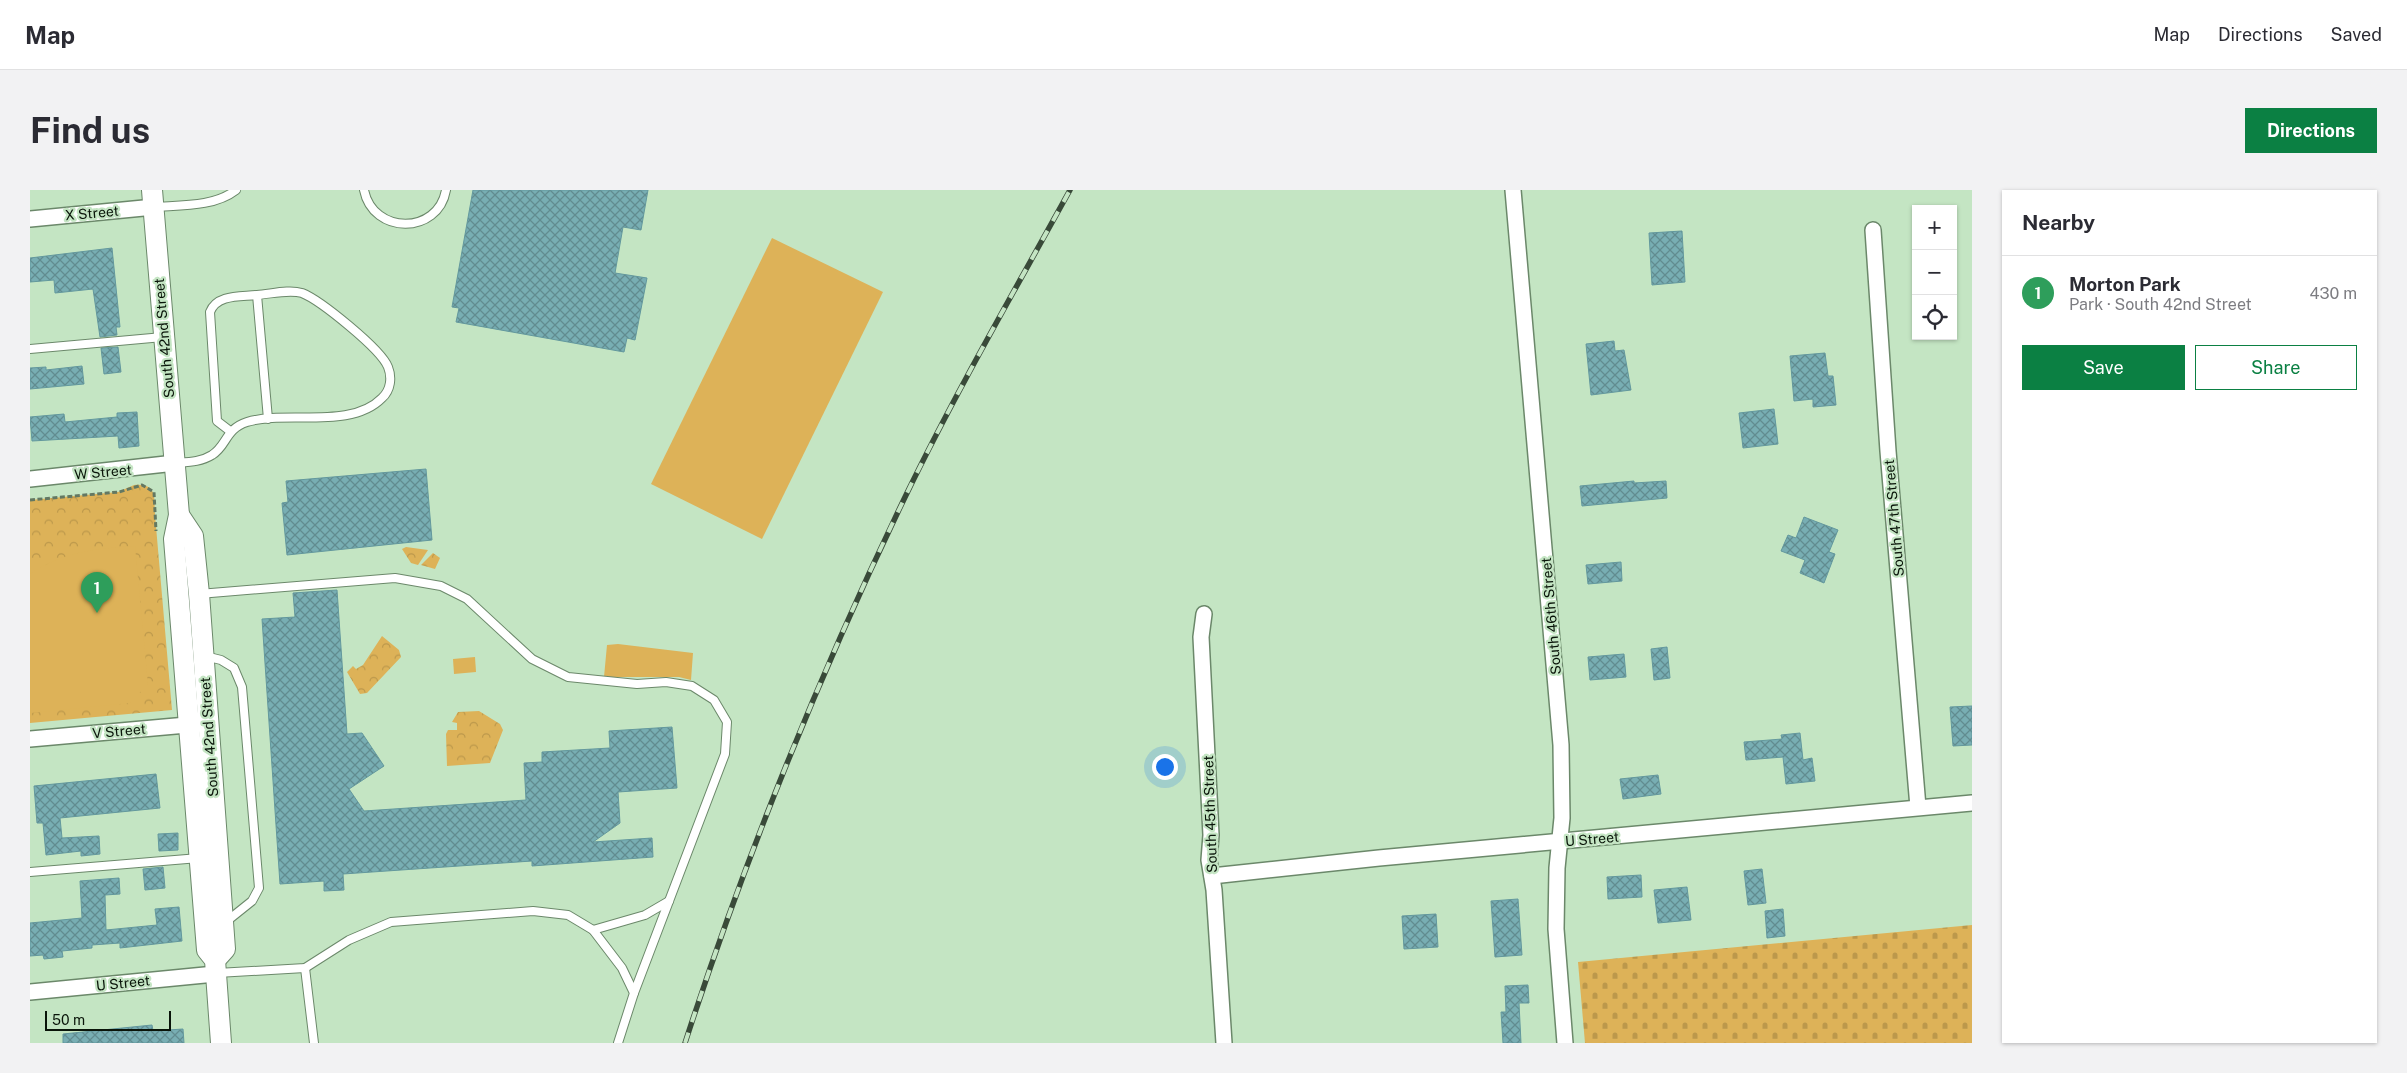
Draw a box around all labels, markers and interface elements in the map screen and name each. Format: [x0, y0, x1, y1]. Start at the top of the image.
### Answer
text: Map [25, 21, 75, 49]
text: Map [2153, 24, 2190, 45]
text: Directions [2218, 24, 2303, 45]
text: Saved [2331, 24, 2382, 45]
button: Directions [2245, 108, 2377, 153]
text: Find us [30, 110, 150, 151]
street label: X Street [64, 203, 120, 223]
map controls [1912, 205, 1957, 340]
button: + [1912, 205, 1957, 250]
text: Nearby [2022, 210, 2095, 235]
button: − [1912, 250, 1957, 295]
text: Morton Park [2069, 273, 2181, 295]
street label: South 42nd Street [151, 277, 177, 399]
text: 1 [2035, 284, 2041, 303]
text: 430 m [2309, 284, 2357, 303]
button: locate [1912, 295, 1957, 340]
text: Park · South 42nd Street [2069, 295, 2252, 314]
button: Save [2022, 345, 2185, 390]
button: Share [2195, 345, 2357, 390]
street label: South 47th Street [1881, 459, 1907, 577]
street label: W Street [74, 462, 132, 482]
street label: South 46th Street [1538, 557, 1564, 675]
pin: 1 [81, 572, 113, 613]
street label: South 42nd Street [197, 676, 221, 798]
street label: V Street [92, 721, 146, 741]
your location [1152, 754, 1178, 780]
street label: South 45th Street [1200, 755, 1220, 873]
street label: U Street [1564, 829, 1620, 849]
street label: U Street [95, 972, 151, 994]
scale bar [45, 1008, 171, 1031]
text: 50 m [52, 1012, 85, 1028]

